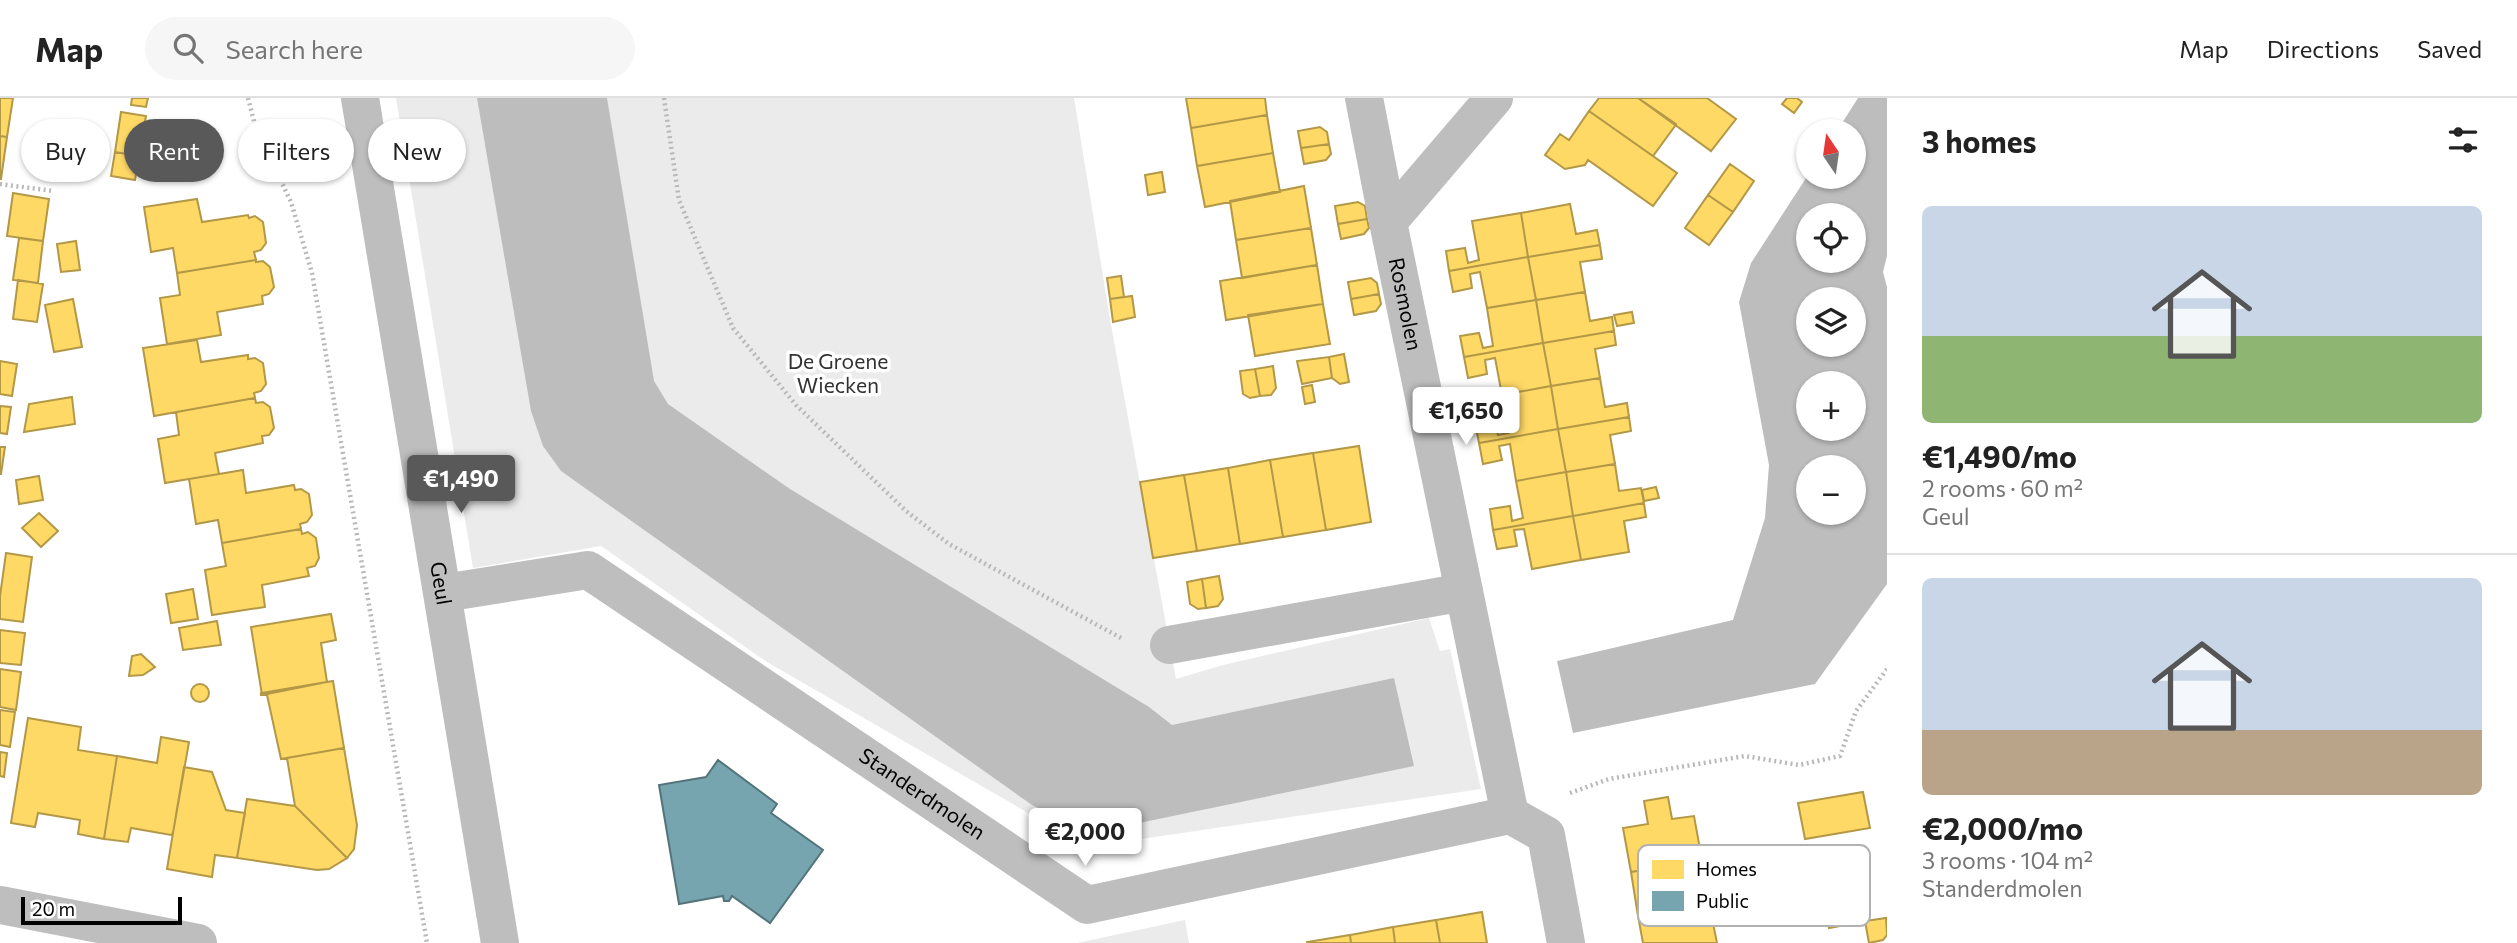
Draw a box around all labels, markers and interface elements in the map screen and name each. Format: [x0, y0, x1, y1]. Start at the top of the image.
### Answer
search box [145, 17, 635, 80]
text: Map [35, 28, 103, 69]
icon: search [169, 29, 207, 67]
text: Search here [225, 33, 363, 64]
text: Map [2179, 34, 2229, 63]
text: Directions [2267, 34, 2379, 63]
text: Saved [2417, 34, 2482, 63]
chip: Buy [21, 119, 110, 182]
chip: Rent [124, 119, 224, 182]
chip: Filters [238, 119, 354, 182]
chip: New [368, 119, 466, 182]
north arrow [1796, 119, 1866, 189]
map controls [1796, 119, 1866, 525]
icon: filters [2444, 121, 2482, 159]
text: 3 homes [1922, 122, 2036, 159]
button: locate [1796, 203, 1866, 273]
icon: home [2139, 251, 2265, 377]
street label: Rosmolen [1385, 255, 1428, 353]
button: layers [1796, 287, 1866, 357]
park label: De Groene Wiecken [788, 348, 888, 397]
button: + [1796, 371, 1866, 441]
pin: €1,650 [1409, 388, 1523, 447]
text: €1,650 [1429, 396, 1503, 424]
text: €1,490/mo [1922, 437, 2077, 474]
button: − [1796, 455, 1866, 525]
pin: €1,490 [404, 456, 518, 515]
text: €1,490 [423, 464, 499, 492]
text: 2 rooms · 60 m² [1922, 474, 2083, 502]
text: Geul [1922, 502, 1970, 530]
street label: Geul [426, 560, 458, 607]
icon: home [2139, 623, 2265, 749]
street label: Standerdmolen [855, 742, 991, 844]
pin: €2,000 [1028, 808, 1142, 868]
text: €2,000/mo [1922, 809, 2083, 846]
text: €2,000 [1045, 817, 1125, 845]
legend [1638, 845, 1870, 926]
text: 3 rooms · 104 m² [1922, 846, 2093, 874]
text: Homes [1696, 857, 1757, 880]
text: Standerdmolen [1922, 874, 2082, 902]
text: Public [1696, 889, 1749, 912]
scale bar [21, 894, 182, 926]
text: 20 m [32, 897, 75, 920]

